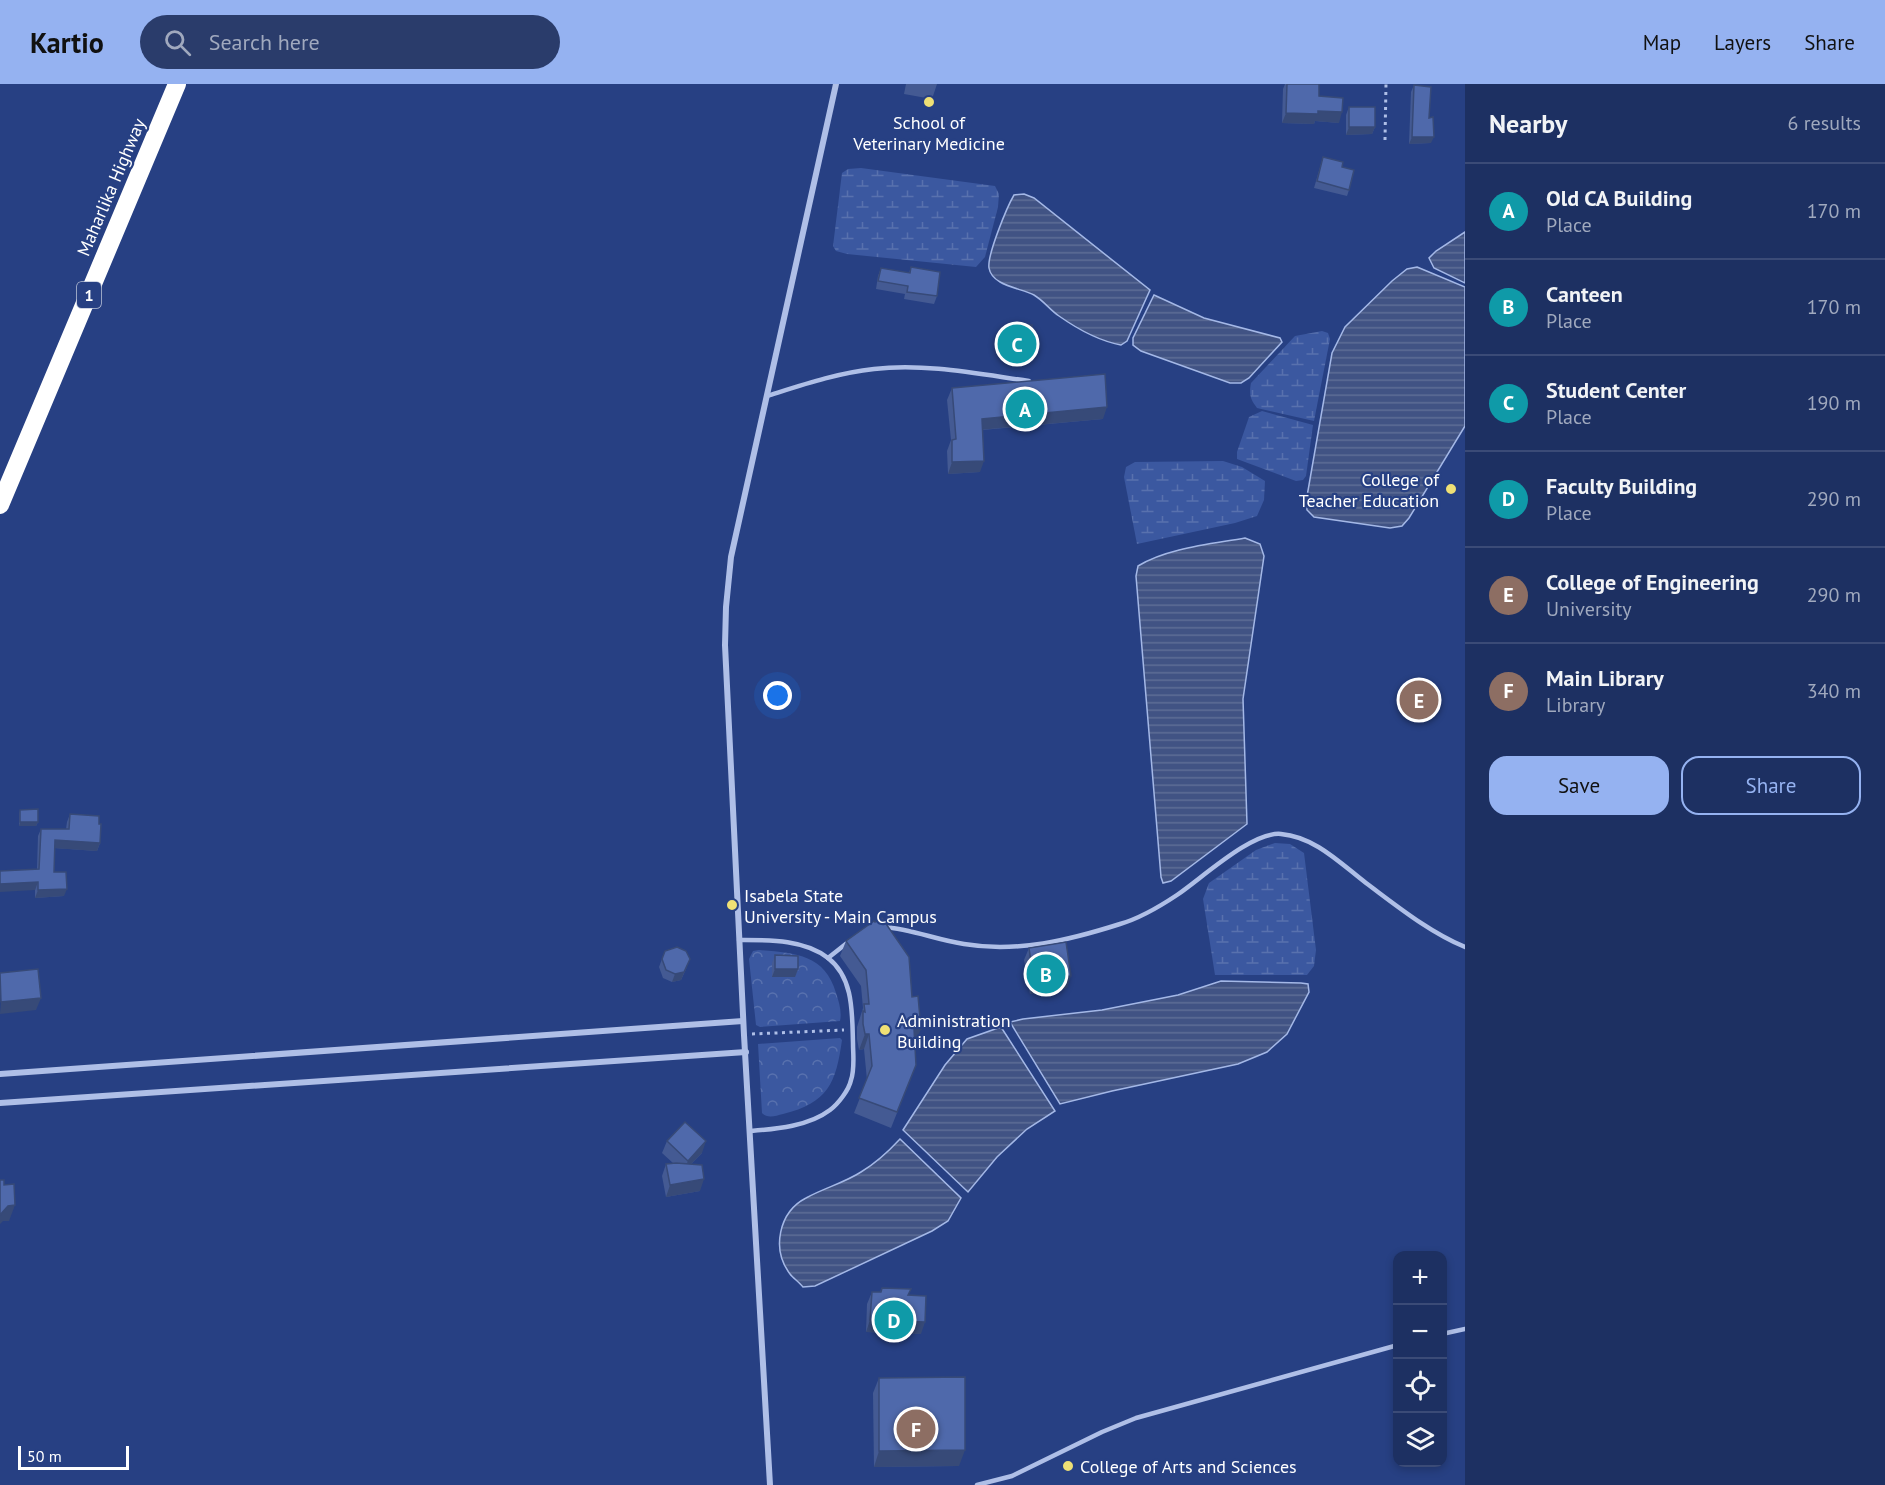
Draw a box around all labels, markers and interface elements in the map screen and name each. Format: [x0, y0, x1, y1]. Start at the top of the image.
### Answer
search box [140, 15, 560, 69]
text: Kartio [30, 24, 104, 61]
icon: search [161, 26, 194, 59]
text: Search here [209, 28, 320, 56]
text: Map [1643, 29, 1681, 56]
text: Layers [1714, 29, 1771, 56]
text: Share [1804, 29, 1855, 56]
marker: School of Veterinary Medicine [922, 95, 936, 109]
text: Nearby [1489, 107, 1567, 140]
text: 6 results [1788, 110, 1861, 136]
place label: School of Veterinary Medicine [852, 111, 1005, 155]
street label: Maharlika Highway [72, 114, 151, 259]
text: Old CA Building [1546, 184, 1692, 212]
text: A [1502, 198, 1515, 224]
text: 170 m [1807, 198, 1861, 224]
text: Place [1546, 212, 1592, 238]
text: Canteen [1546, 280, 1623, 308]
road number: 1 [77, 282, 101, 308]
text: B [1503, 294, 1514, 320]
text: 170 m [1807, 294, 1861, 320]
text: Place [1546, 308, 1592, 334]
pin: C [998, 322, 1036, 366]
text: Student Center [1546, 376, 1686, 404]
pin: A [1006, 386, 1044, 432]
text: C [1503, 390, 1514, 416]
text: 190 m [1807, 390, 1861, 416]
text: Place [1546, 404, 1592, 430]
place label: College of Teacher Education [1299, 468, 1440, 512]
text: Faculty Building [1546, 472, 1697, 500]
marker: College of Teacher Education [1444, 482, 1458, 496]
text: D [1502, 486, 1515, 512]
text: 290 m [1807, 486, 1861, 512]
text: Place [1546, 500, 1592, 526]
text: College of Engineering [1546, 568, 1759, 596]
text: E [1503, 582, 1514, 608]
text: 290 m [1807, 582, 1861, 608]
text: University [1546, 596, 1632, 622]
text: Main Library [1546, 664, 1664, 692]
pin: E [1400, 678, 1438, 722]
text: F [1503, 678, 1514, 704]
text: 340 m [1807, 678, 1861, 704]
your location [763, 681, 792, 710]
text: Library [1546, 692, 1605, 718]
button: Save [1489, 756, 1669, 815]
button: Share [1681, 756, 1861, 815]
place label: Isabela State University - Main Campus [744, 884, 937, 928]
marker: Isabela State University - Main Campus [725, 898, 739, 912]
pin: B [1026, 952, 1066, 996]
place label: Administration Building [897, 1009, 1010, 1053]
marker: Administration Building [878, 1023, 892, 1037]
map controls [1393, 1251, 1447, 1467]
button: + [1393, 1251, 1447, 1305]
pin: D [874, 1298, 914, 1342]
button: − [1393, 1305, 1447, 1359]
button: locate [1393, 1359, 1447, 1413]
pin: F [896, 1406, 936, 1452]
button: layers [1393, 1413, 1447, 1467]
scale bar [18, 1443, 129, 1470]
text: 50 m [27, 1446, 62, 1466]
place label: College of Arts and Sciences [1080, 1455, 1297, 1478]
marker: College of Arts and Sciences [1061, 1459, 1075, 1473]

